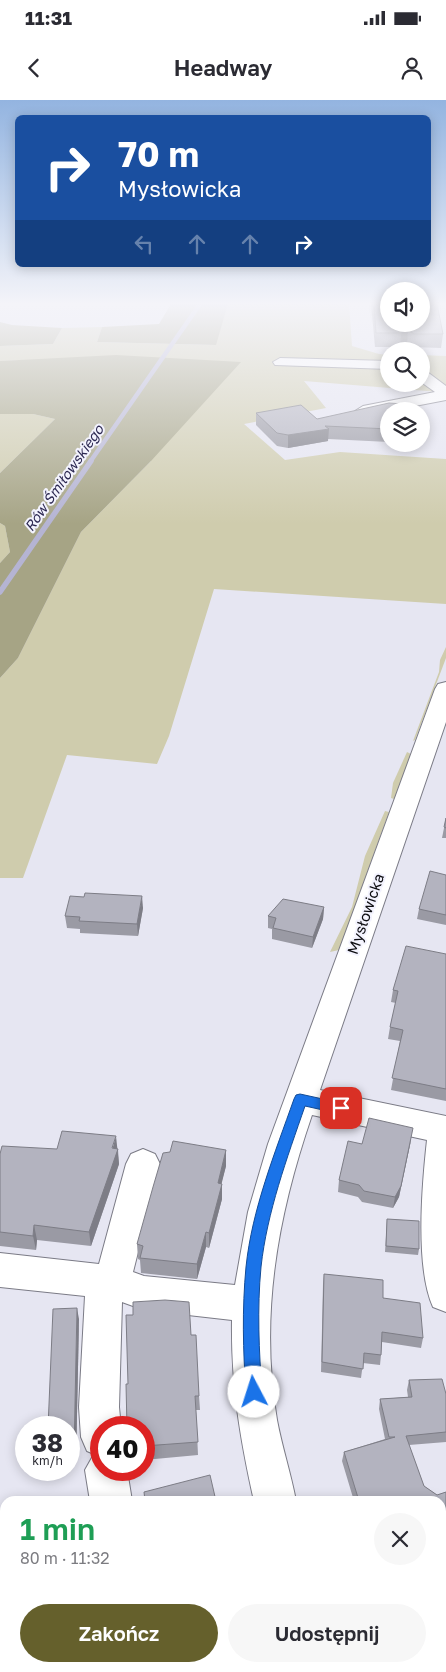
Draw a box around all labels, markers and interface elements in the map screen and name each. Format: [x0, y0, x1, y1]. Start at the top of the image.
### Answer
text: 11:31 [25, 6, 72, 29]
icon: back [20, 54, 48, 82]
text: Headway [174, 54, 272, 81]
icon: person [398, 54, 426, 82]
text: 70 m [118, 133, 199, 175]
icon: right [35, 135, 100, 200]
text: Mysłowicka [118, 175, 242, 202]
icon: left [130, 230, 158, 258]
icon: ahead [183, 230, 211, 258]
icon: ahead [236, 230, 264, 258]
icon: right [289, 230, 317, 258]
map controls [380, 282, 430, 452]
button: sound [380, 282, 430, 332]
button: search [380, 342, 430, 392]
button: layers [380, 402, 430, 452]
water label: Rów Śmiłowskiego [20, 420, 108, 534]
street label: Mysłowicka [343, 871, 387, 956]
pin [320, 1087, 362, 1129]
icon: arrive [327, 1094, 355, 1122]
position arrow [227, 1365, 279, 1417]
speed limit sign: 40 [90, 1416, 155, 1481]
text: 38 [32, 1427, 63, 1458]
text: km/h [32, 1453, 63, 1468]
text: 1 min [20, 1511, 95, 1547]
button: close [374, 1513, 426, 1565]
text: 80 m · 11:32 [20, 1548, 110, 1568]
button: Zakończ [20, 1604, 218, 1662]
button: Udostępnij [228, 1604, 426, 1662]

